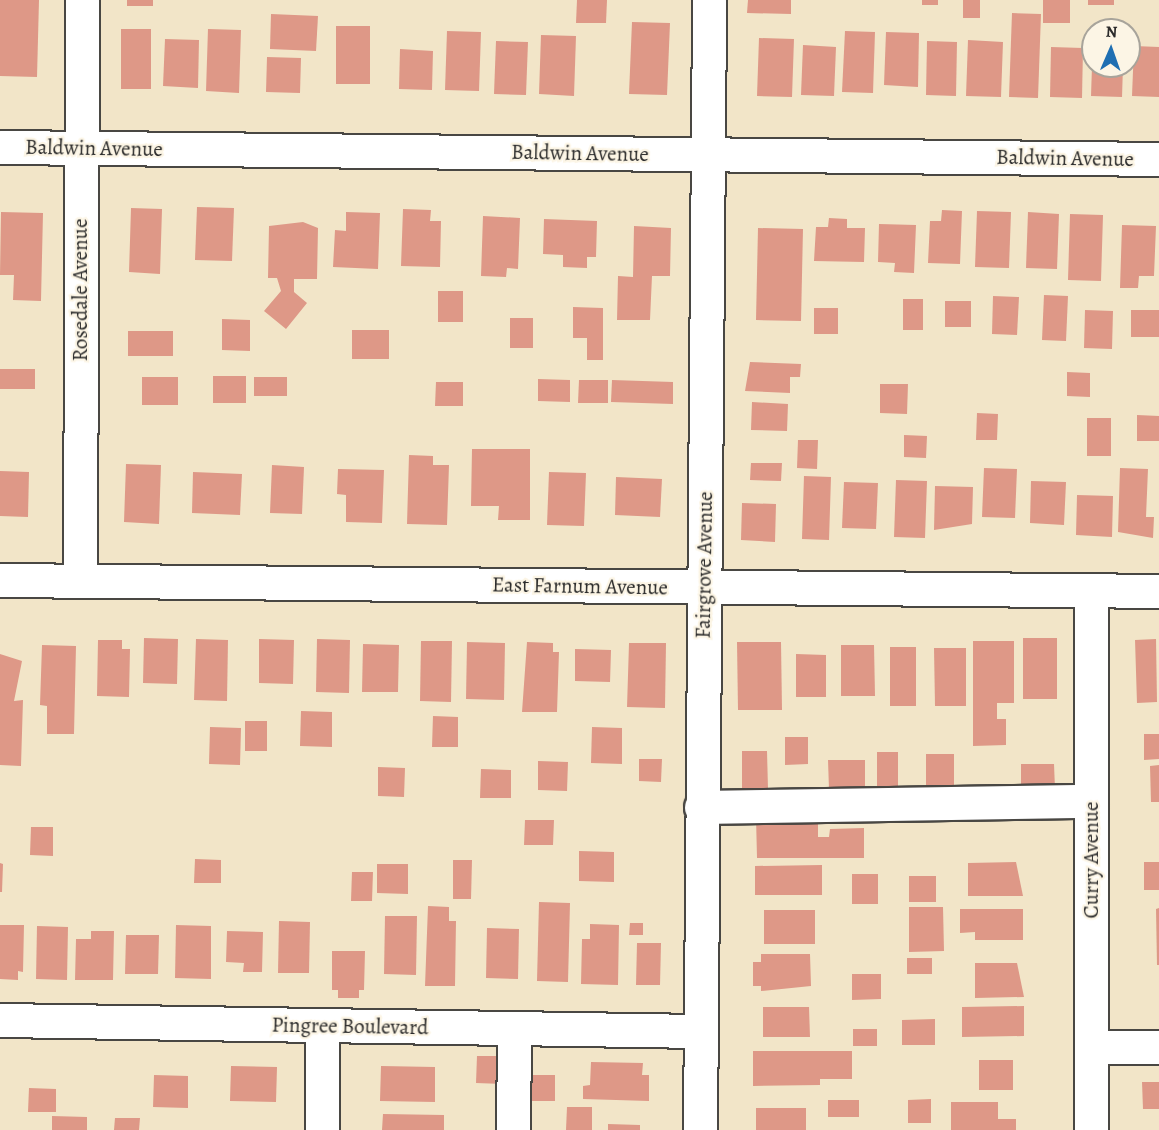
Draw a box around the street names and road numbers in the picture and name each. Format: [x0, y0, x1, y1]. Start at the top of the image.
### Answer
street label: Baldwin Avenue [25, 134, 163, 162]
street label: Baldwin Avenue [511, 139, 649, 167]
street label: Baldwin Avenue [996, 144, 1134, 172]
street label: Rosedale Avenue [67, 219, 93, 361]
street label: Fairgrove Avenue [690, 491, 718, 639]
street label: East Farnum Avenue [492, 572, 668, 600]
street label: Curry Avenue [1078, 802, 1104, 918]
street label: Pingree Boulevard [271, 1012, 429, 1040]

